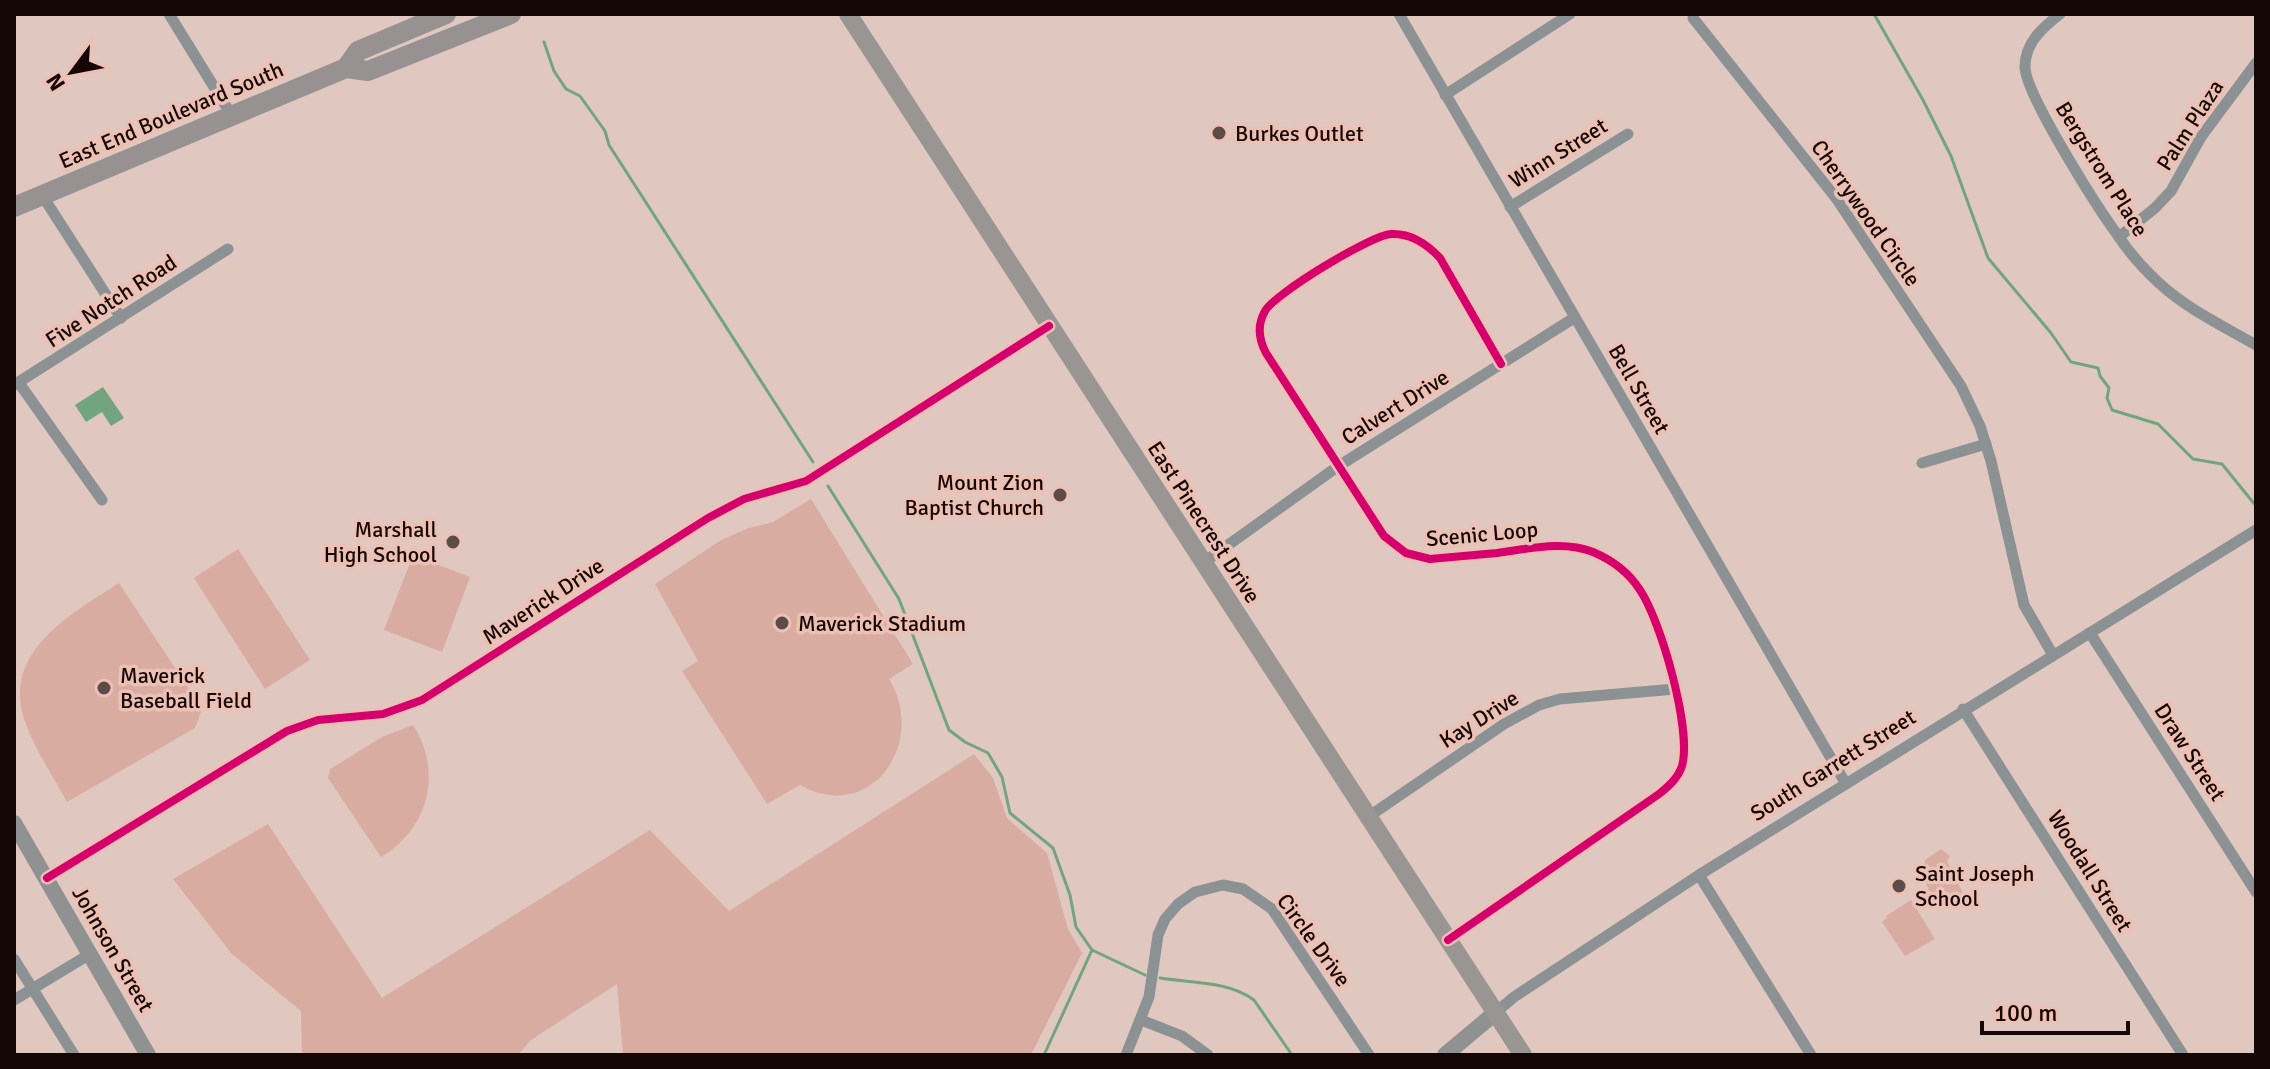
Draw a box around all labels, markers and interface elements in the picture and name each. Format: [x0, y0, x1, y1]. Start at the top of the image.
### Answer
north arrow [32, 32, 112, 112]
street label: East End Boulevard South [55, 55, 287, 175]
text: N [40, 69, 71, 96]
street label: Palm Plaza [2151, 74, 2229, 176]
street label: Bergstrom Place [2050, 97, 2154, 241]
street label: Winn Street [1504, 112, 1612, 194]
place label: Burkes Outlet [1235, 120, 1364, 147]
marker: Burkes Outlet [1210, 124, 1228, 142]
street label: Cherrywood Circle [1805, 134, 1927, 292]
street label: Five Notch Road [40, 249, 182, 353]
street label: Bell Street [1603, 339, 1676, 439]
street label: Calvert Drive [1336, 363, 1454, 451]
street label: East Pinecrest Drive [1142, 436, 1266, 608]
place label: Mount Zion Baptist Church [905, 469, 1044, 521]
marker: Mount Zion Baptist Church [1051, 486, 1069, 504]
place label: Marshall High School [324, 516, 437, 568]
street label: Scenic Loop [1425, 516, 1539, 552]
marker: Marshall High School [444, 533, 462, 551]
street label: Maverick Drive [477, 552, 609, 650]
place label: Maverick Stadium [798, 610, 966, 637]
marker: Maverick Stadium [773, 614, 791, 632]
place label: Maverick Baseball Field [120, 662, 252, 714]
marker: Maverick Baseball Field [95, 679, 113, 697]
street label: Kay Drive [1434, 684, 1524, 754]
street label: Draw Street [2148, 698, 2232, 806]
street label: South Garrett Street [1745, 703, 1921, 827]
street label: Woodall Street [2042, 805, 2138, 937]
place label: Saint Joseph School [1915, 860, 2035, 912]
marker: Saint Joseph School [1890, 877, 1908, 895]
street label: Johnson Street [66, 881, 160, 1017]
street label: Circle Drive [1271, 888, 1357, 992]
scale bar [1982, 985, 2128, 1035]
text: 100 m [1994, 998, 2057, 1028]

